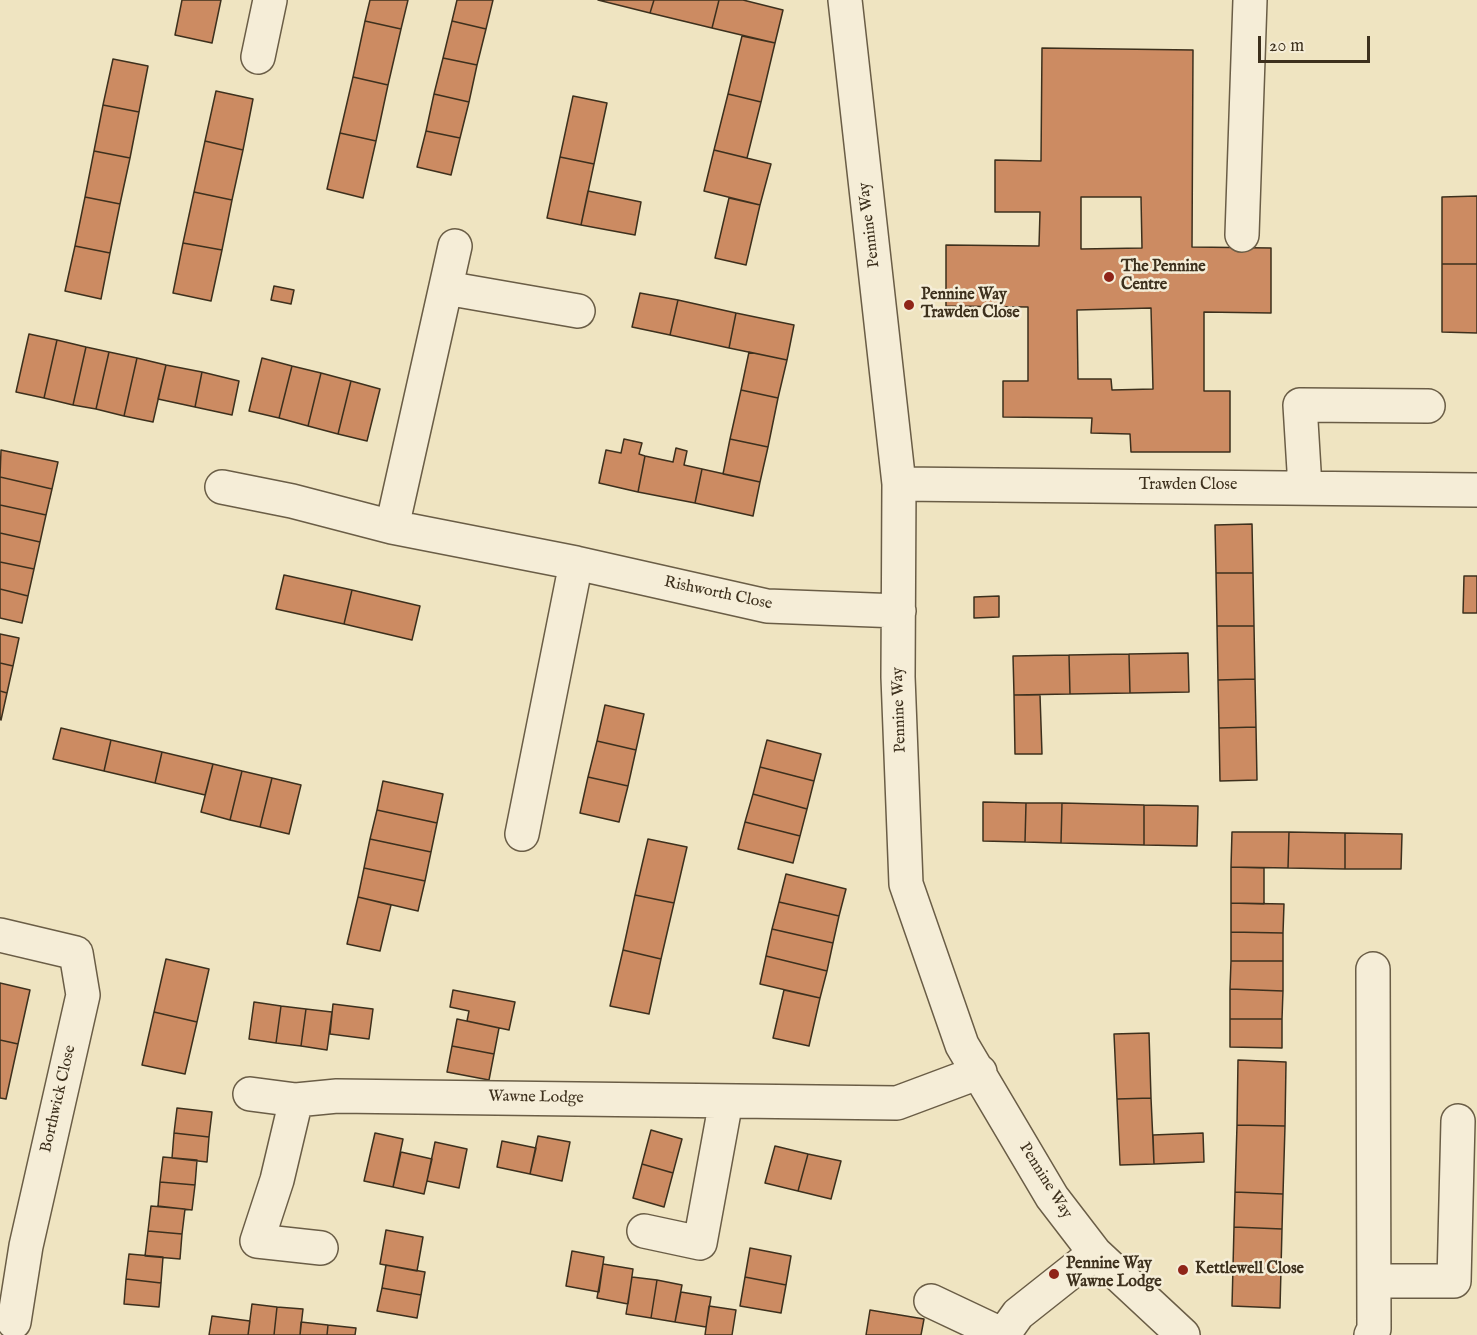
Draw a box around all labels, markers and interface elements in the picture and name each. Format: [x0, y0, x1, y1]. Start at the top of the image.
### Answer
scale bar [1261, 24, 1374, 62]
text: 20 m [1269, 35, 1304, 58]
street label: Pennine Way [855, 181, 885, 269]
place label: The Pennine Centre [1121, 258, 1206, 296]
marker: The Pennine Centre [1102, 270, 1116, 284]
place label: Pennine Way Trawden Close [921, 286, 1020, 324]
marker: Pennine Way Trawden Close [902, 298, 916, 312]
street label: Trawden Close [1139, 476, 1237, 496]
street label: Rishworth Close [662, 573, 774, 615]
street label: Pennine Way [889, 667, 911, 753]
street label: Borthwick Close [37, 1043, 81, 1155]
street label: Wawne Lodge [488, 1088, 584, 1108]
street label: Pennine Way [1014, 1139, 1076, 1223]
place label: Pennine Way Wawne Lodge [1066, 1255, 1162, 1293]
place label: Kettlewell Close [1195, 1260, 1304, 1280]
marker: Kettlewell Close [1176, 1263, 1190, 1277]
marker: Pennine Way Wawne Lodge [1047, 1267, 1061, 1281]

